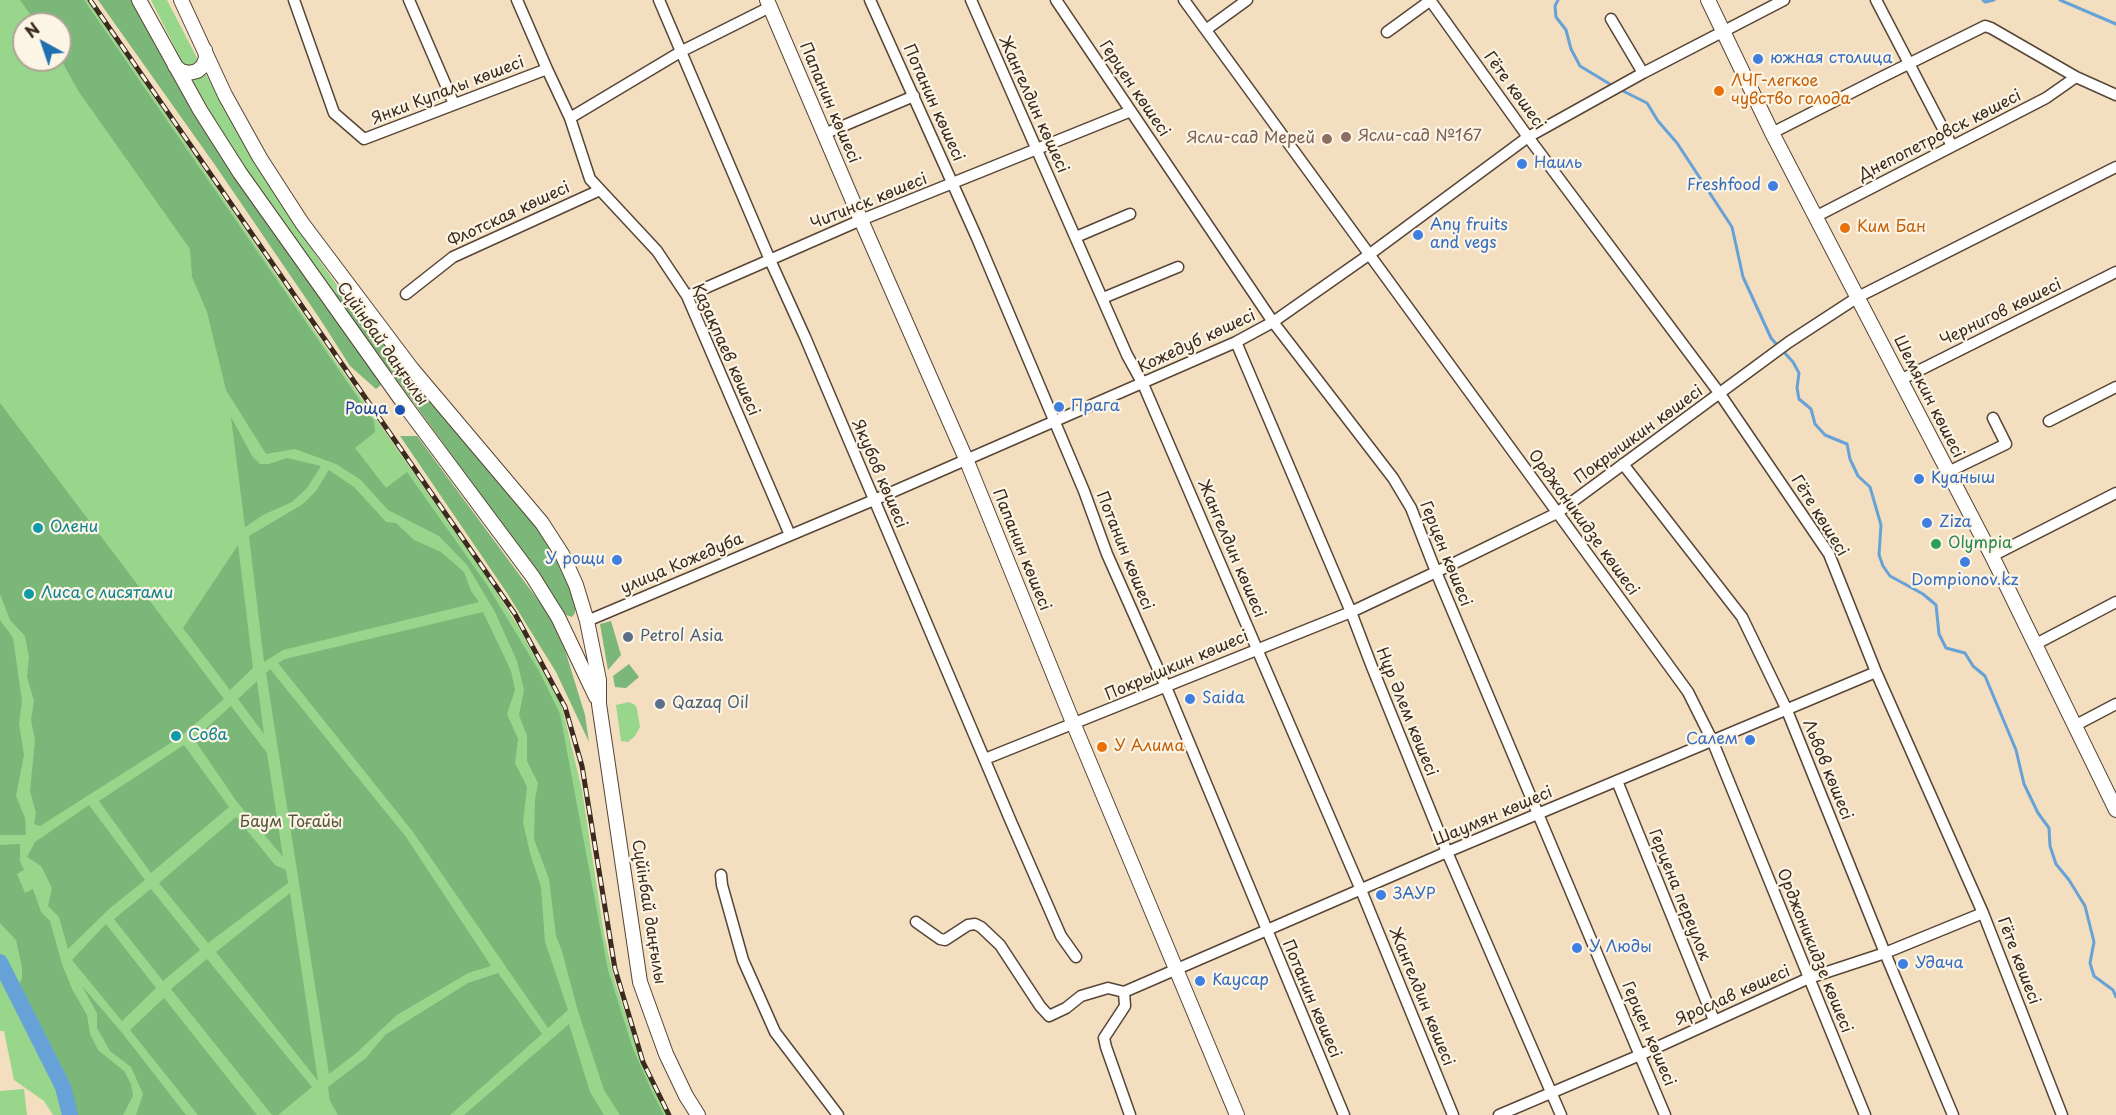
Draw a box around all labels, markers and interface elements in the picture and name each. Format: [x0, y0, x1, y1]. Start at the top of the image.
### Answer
north arrow [12, 12, 72, 72]
text: N [19, 16, 44, 43]
street label: Жангелдин көшесі [994, 34, 1072, 176]
street label: Герцен көшесі [1095, 37, 1173, 141]
street label: Папанин көшесі [795, 40, 863, 166]
street label: Потанин көшесі [899, 41, 967, 165]
street label: Гёте көшесі [1479, 48, 1549, 134]
place label: южная столица [1770, 49, 1892, 69]
marker: южная столица [1751, 52, 1765, 66]
street label: Янки Купалы көшесі [369, 53, 527, 129]
place label: ЛЧГ-легкое чувство голода [1731, 72, 1850, 110]
marker: ЛЧГ-легкое чувство голода [1712, 84, 1726, 98]
street label: Днепопетровск көшесі [1855, 87, 2025, 185]
place label: Ясли-сад №167 [1358, 127, 1482, 147]
place label: Ясли-сад Мерей [1186, 129, 1315, 149]
marker: Ясли-сад №167 [1339, 130, 1353, 144]
marker: Ясли-сад Мерей [1320, 132, 1334, 146]
place label: Наиль [1534, 154, 1582, 174]
marker: Наиль [1515, 157, 1529, 171]
street label: Читинск көшесі [808, 170, 930, 234]
place label: Freshfood [1687, 176, 1761, 196]
street label: Флотская көшесі [445, 178, 573, 252]
marker: Freshfood [1766, 179, 1780, 193]
place label: Any fruits and vegs [1430, 216, 1508, 254]
place label: Ким Бан [1857, 218, 1926, 238]
marker: Ким Бан [1838, 221, 1852, 235]
marker: Any fruits and vegs [1411, 228, 1425, 242]
street label: Чернигов көшесі [1937, 275, 2065, 351]
street label: Сүйінбай даңғылы [332, 279, 432, 409]
street label: Қазақпаев көшесі [687, 281, 763, 419]
street label: Кожедуб көшесі [1135, 306, 1259, 378]
street label: Шемякин көшесі [1889, 332, 1967, 462]
street label: Покрышкин көшесі [1571, 382, 1707, 488]
place label: Прага [1071, 397, 1120, 417]
place label: Роща [345, 400, 388, 420]
marker: Прага [1052, 400, 1066, 414]
marker: Роща [393, 403, 407, 417]
street label: Якубов көшесі [847, 417, 911, 531]
street label: Орджоникидзе көшесі [1524, 446, 1642, 600]
place label: Куаныш [1931, 469, 1995, 489]
street label: Гёте көшесі [1786, 472, 1852, 560]
marker: Куаныш [1912, 472, 1926, 486]
street label: Жангелдин көшесі [1193, 477, 1269, 621]
street label: Папанин көшесі [988, 486, 1054, 614]
street label: Потанин көшесі [1091, 489, 1157, 613]
street label: Герцен көшесі [1415, 499, 1475, 609]
place label: Ziza [1939, 513, 1972, 533]
marker: Ziza [1920, 516, 1934, 530]
place label: Олени [50, 518, 98, 538]
marker: Олени [31, 521, 45, 535]
street label: улица Кожедуба [618, 530, 746, 598]
place label: Olympia [1948, 534, 2012, 554]
marker: Olympia [1929, 537, 1943, 551]
place label: У рощи [545, 550, 605, 570]
marker: У рощи [610, 553, 624, 567]
marker: Dompionov.kz [1958, 555, 1972, 569]
place label: Dompionov.kz [1911, 571, 2019, 591]
place label: Лиса с лисятами [41, 584, 173, 604]
marker: Лиса с лисятами [22, 587, 36, 601]
place label: Petrol Asia [640, 627, 723, 647]
street label: Покрышкин көшесі [1102, 627, 1252, 705]
marker: Petrol Asia [621, 630, 635, 644]
street label: Нұр Әлем көшесі [1371, 645, 1441, 779]
place label: Saida [1202, 689, 1245, 709]
marker: Saida [1183, 692, 1197, 706]
place label: Qazaq Oil [672, 694, 749, 714]
marker: Qazaq Oil [653, 697, 667, 711]
street label: Львов көшесі [1798, 717, 1856, 823]
place label: Сова [188, 726, 228, 746]
marker: Сова [169, 729, 183, 743]
place label: Салем [1686, 730, 1738, 750]
marker: Салем [1743, 733, 1757, 747]
place label: У Алима [1114, 737, 1185, 757]
marker: У Алима [1095, 740, 1109, 754]
street label: Шаумян көшесі [1430, 783, 1556, 851]
park label: Баум Тоғайы [240, 813, 342, 833]
street label: Герцена переулок [1644, 827, 1714, 963]
street label: Сүйінбай даңғылы [627, 838, 669, 986]
street label: Орджоникидзе көшесі [1772, 866, 1856, 1036]
place label: ЗАУР [1393, 885, 1436, 905]
marker: ЗАУР [1374, 888, 1388, 902]
street label: Гёте көшесі [1993, 915, 2043, 1007]
street label: Жангелдин көшесі [1384, 925, 1458, 1069]
street label: Потанин көшесі [1277, 937, 1345, 1061]
place label: У Люды [1589, 938, 1652, 958]
marker: У Люды [1570, 941, 1584, 955]
place label: Удача [1915, 954, 1964, 974]
marker: Удача [1896, 957, 1910, 971]
street label: Ярослав көшесі [1673, 962, 1793, 1030]
place label: Каусар [1212, 971, 1269, 991]
marker: Каусар [1193, 974, 1207, 988]
street label: Герцен көшесі [1617, 979, 1679, 1089]

